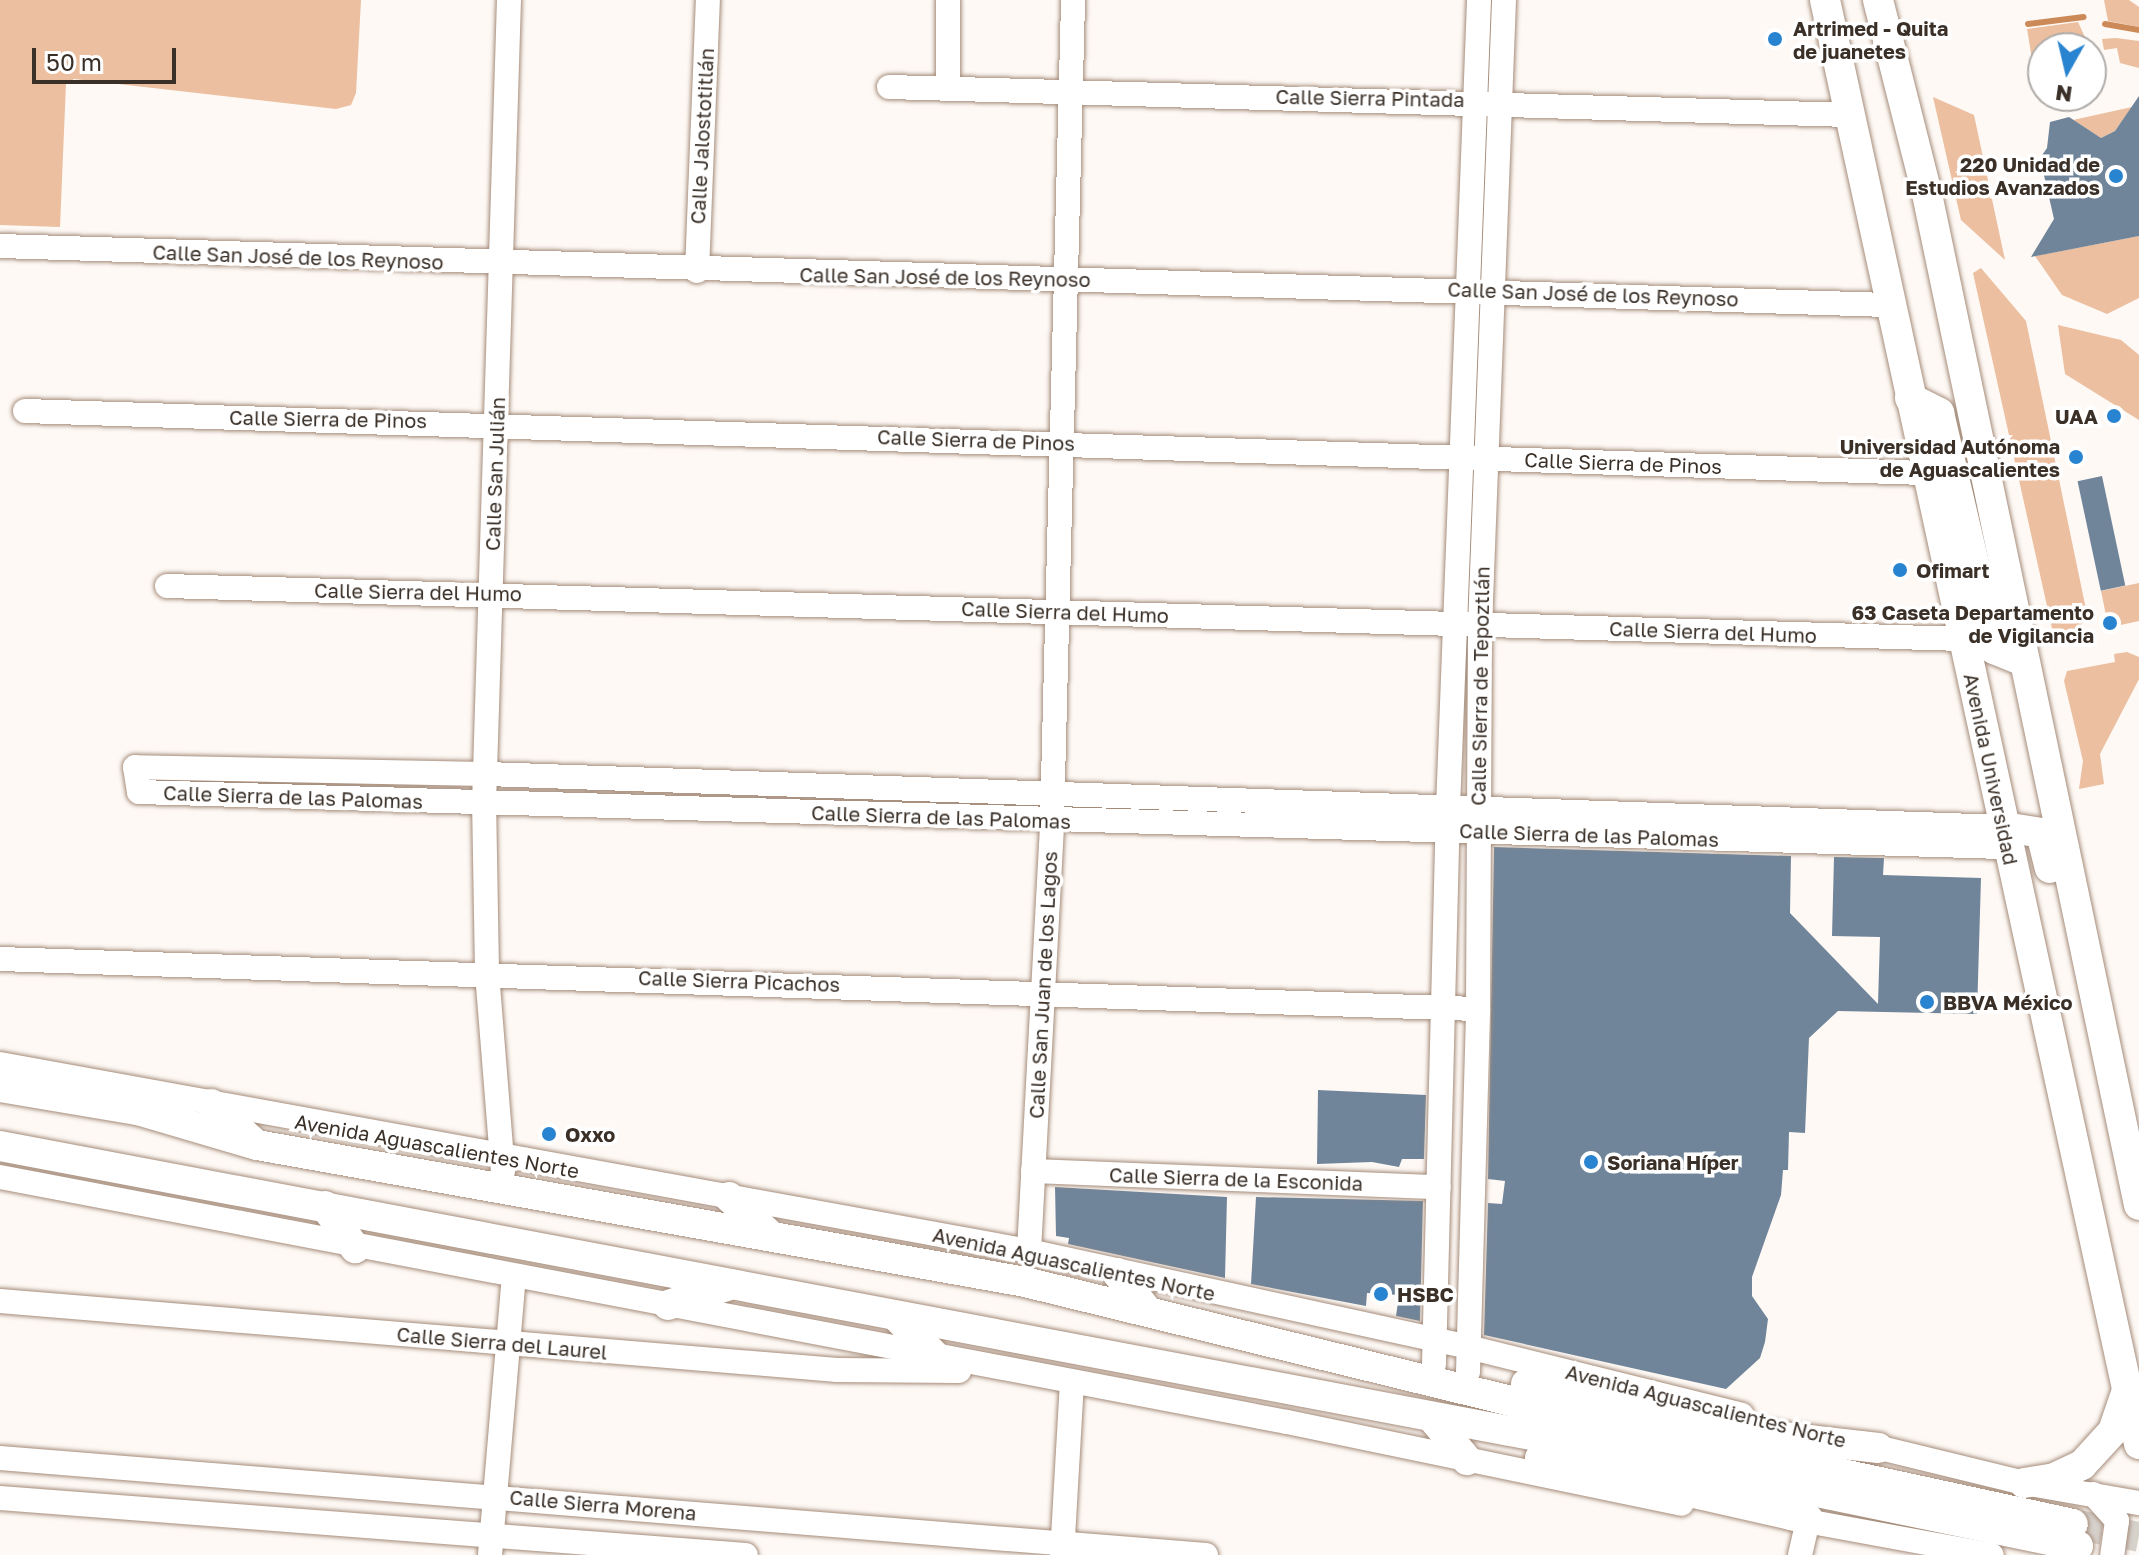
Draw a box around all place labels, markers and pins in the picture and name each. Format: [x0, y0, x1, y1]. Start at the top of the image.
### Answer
place label: Artrimed - Quita de juanetes [1793, 16, 1948, 63]
marker: Artrimed - Quita de juanetes [1764, 28, 1786, 50]
place label: 220 Unidad de Estudios Avanzados [1905, 152, 2100, 199]
marker: 220 Unidad de Estudios Avanzados [2107, 167, 2125, 185]
place label: UAA [2055, 404, 2098, 428]
marker: UAA [2105, 407, 2123, 425]
place label: Universidad Autónoma de Aguascalientes [1840, 434, 2060, 481]
marker: Universidad Autónoma de Aguascalientes [2067, 448, 2085, 466]
place label: Ofimart [1916, 558, 1989, 582]
marker: Ofimart [1891, 561, 1909, 579]
place label: 63 Caseta Departamento de Vigilancia [1852, 600, 2094, 647]
marker: 63 Caseta Departamento de Vigilancia [2101, 614, 2119, 632]
place label: BBVA México [1943, 990, 2072, 1014]
marker: BBVA México [1918, 993, 1936, 1011]
place label: Oxxo [565, 1122, 615, 1146]
marker: Oxxo [540, 1125, 558, 1143]
place label: Soriana Híper [1607, 1150, 1739, 1174]
marker: Soriana Híper [1582, 1153, 1600, 1171]
place label: HSBC [1397, 1282, 1454, 1306]
marker: HSBC [1372, 1285, 1390, 1303]

